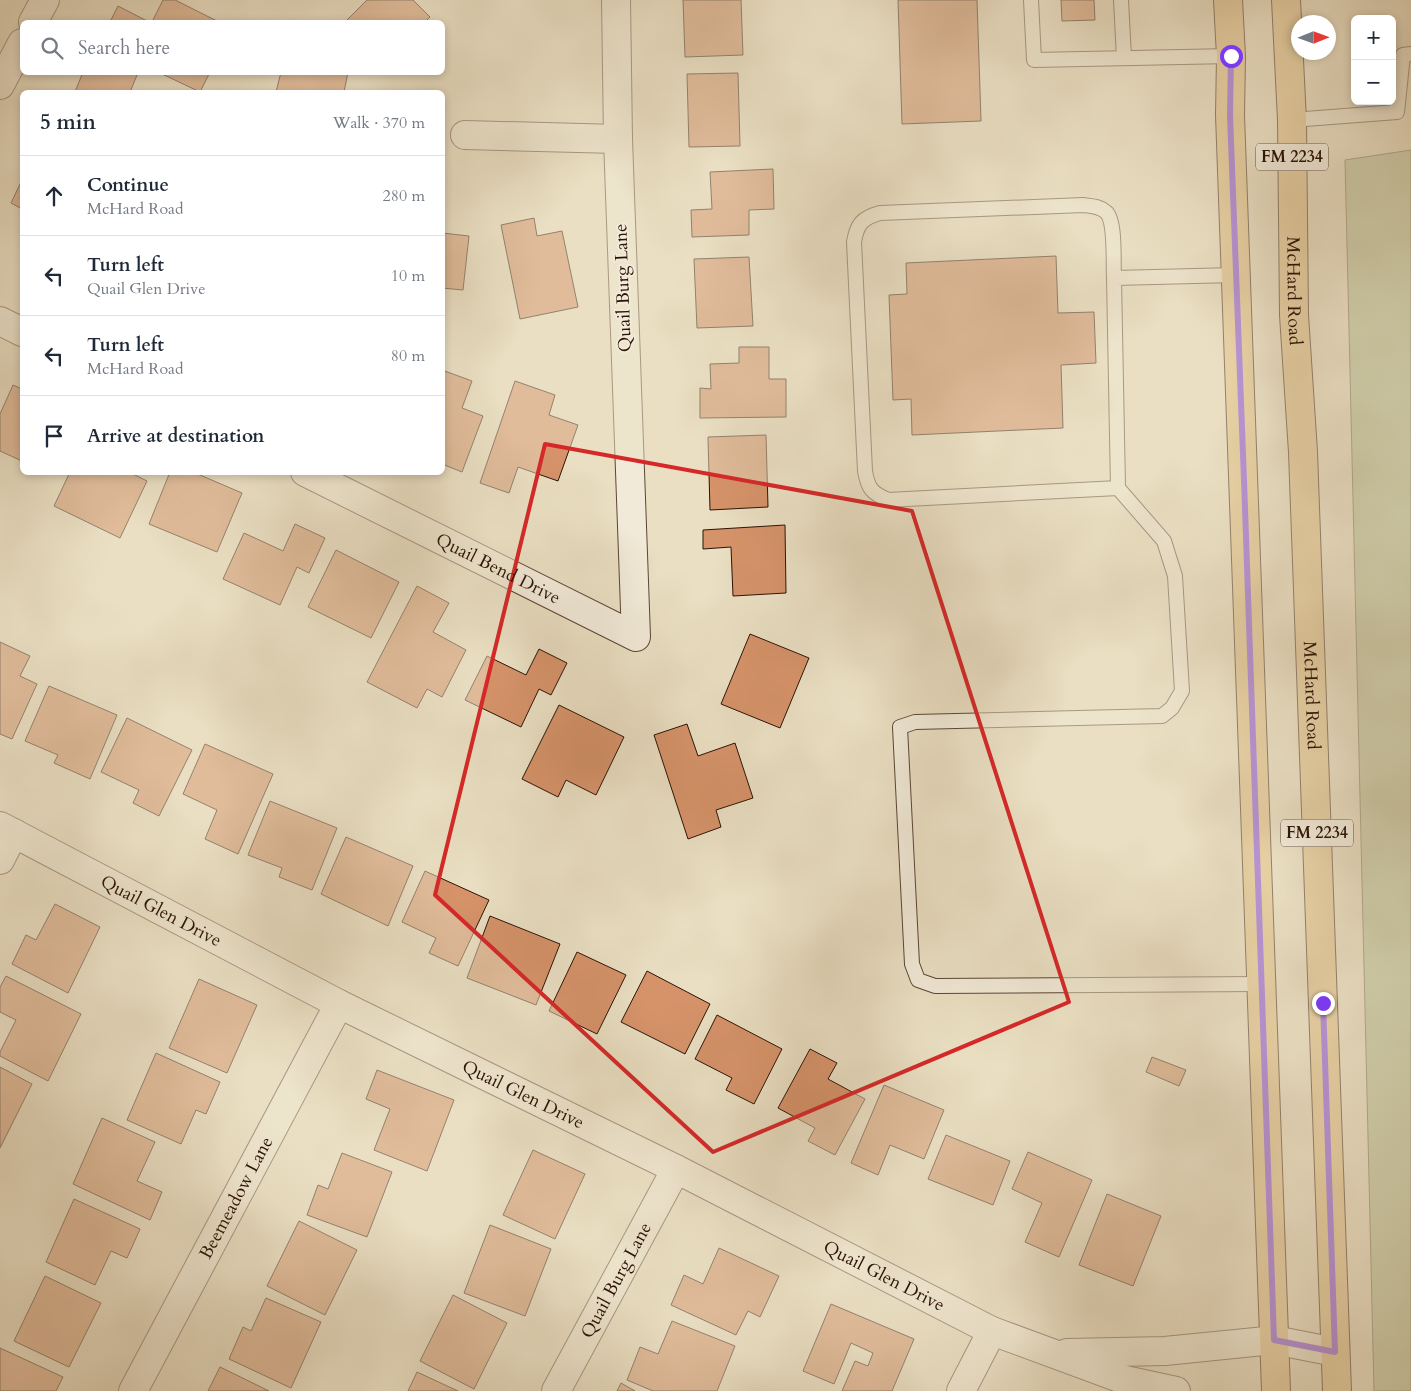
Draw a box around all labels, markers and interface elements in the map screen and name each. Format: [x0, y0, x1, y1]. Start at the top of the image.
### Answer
north arrow [1291, 15, 1336, 60]
map controls [1351, 15, 1396, 105]
button: + [1351, 15, 1396, 60]
search box [20, 20, 445, 75]
icon: search [38, 34, 66, 62]
text: Search here [78, 35, 170, 61]
route start [1220, 45, 1243, 68]
button: − [1351, 60, 1396, 105]
text: 5 min [40, 108, 96, 137]
text: Walk · 370 m [333, 112, 425, 134]
road number: FM 2234 [1256, 144, 1328, 170]
text: Continue [87, 172, 169, 198]
icon: ahead [40, 182, 68, 210]
text: 280 m [383, 185, 425, 207]
text: McHard Road [87, 198, 183, 220]
street label: Quail Burg Lane [608, 223, 638, 353]
street label: McHard Road [1281, 236, 1308, 346]
text: Turn left [87, 252, 164, 278]
icon: left [40, 262, 68, 290]
text: 10 m [391, 265, 425, 287]
text: Quail Glen Drive [87, 278, 205, 300]
text: Turn left [87, 332, 164, 358]
icon: left [40, 342, 68, 370]
text: 80 m [391, 345, 425, 367]
text: McHard Road [87, 358, 183, 380]
icon: arrive [40, 422, 68, 450]
text: Arrive at destination [87, 423, 264, 449]
street label: Quail Bend Drive [432, 527, 565, 610]
street label: McHard Road [1297, 641, 1326, 751]
road number: FM 2234 [1281, 820, 1353, 846]
street label: Quail Glen Drive [96, 869, 226, 953]
route end [1312, 992, 1335, 1015]
street label: Quail Glen Drive [458, 1054, 589, 1135]
street label: Beemeadow Lane [193, 1132, 279, 1263]
street label: Quail Burg Lane [574, 1218, 657, 1343]
street label: Quail Glen Drive [819, 1234, 949, 1317]

